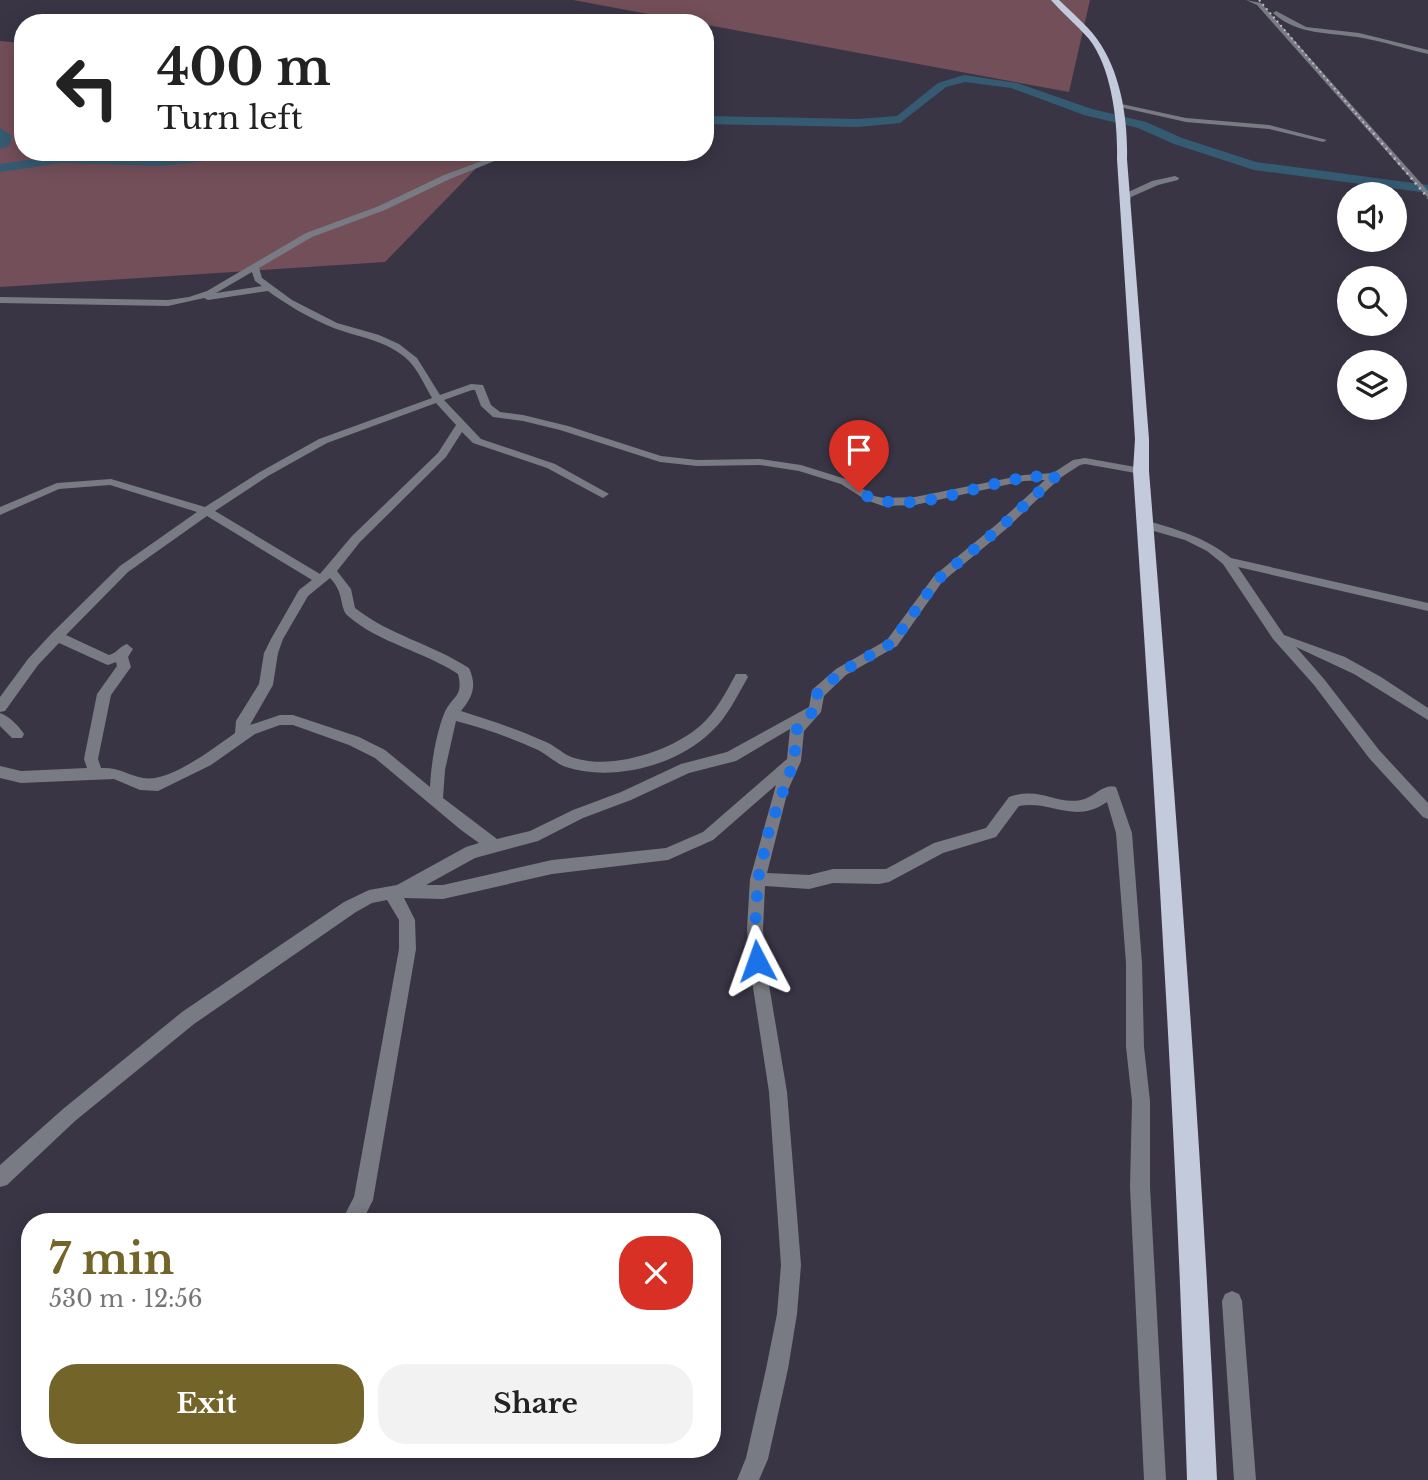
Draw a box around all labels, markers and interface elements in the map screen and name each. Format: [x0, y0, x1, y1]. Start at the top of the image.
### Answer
text: 400 m [157, 37, 331, 98]
icon: left [42, 42, 133, 133]
text: Turn left [157, 98, 303, 138]
map controls [1337, 182, 1407, 420]
button: sound [1337, 182, 1407, 252]
button: search [1337, 266, 1407, 336]
button: layers [1337, 350, 1407, 420]
pin [829, 420, 889, 492]
icon: arrive [840, 431, 878, 469]
position arrow [720, 924, 794, 998]
text: 7 min [49, 1233, 174, 1285]
button: close [619, 1236, 693, 1310]
text: 530 m · 12:56 [49, 1285, 203, 1313]
button: Exit [49, 1364, 364, 1444]
button: Share [378, 1364, 693, 1444]

